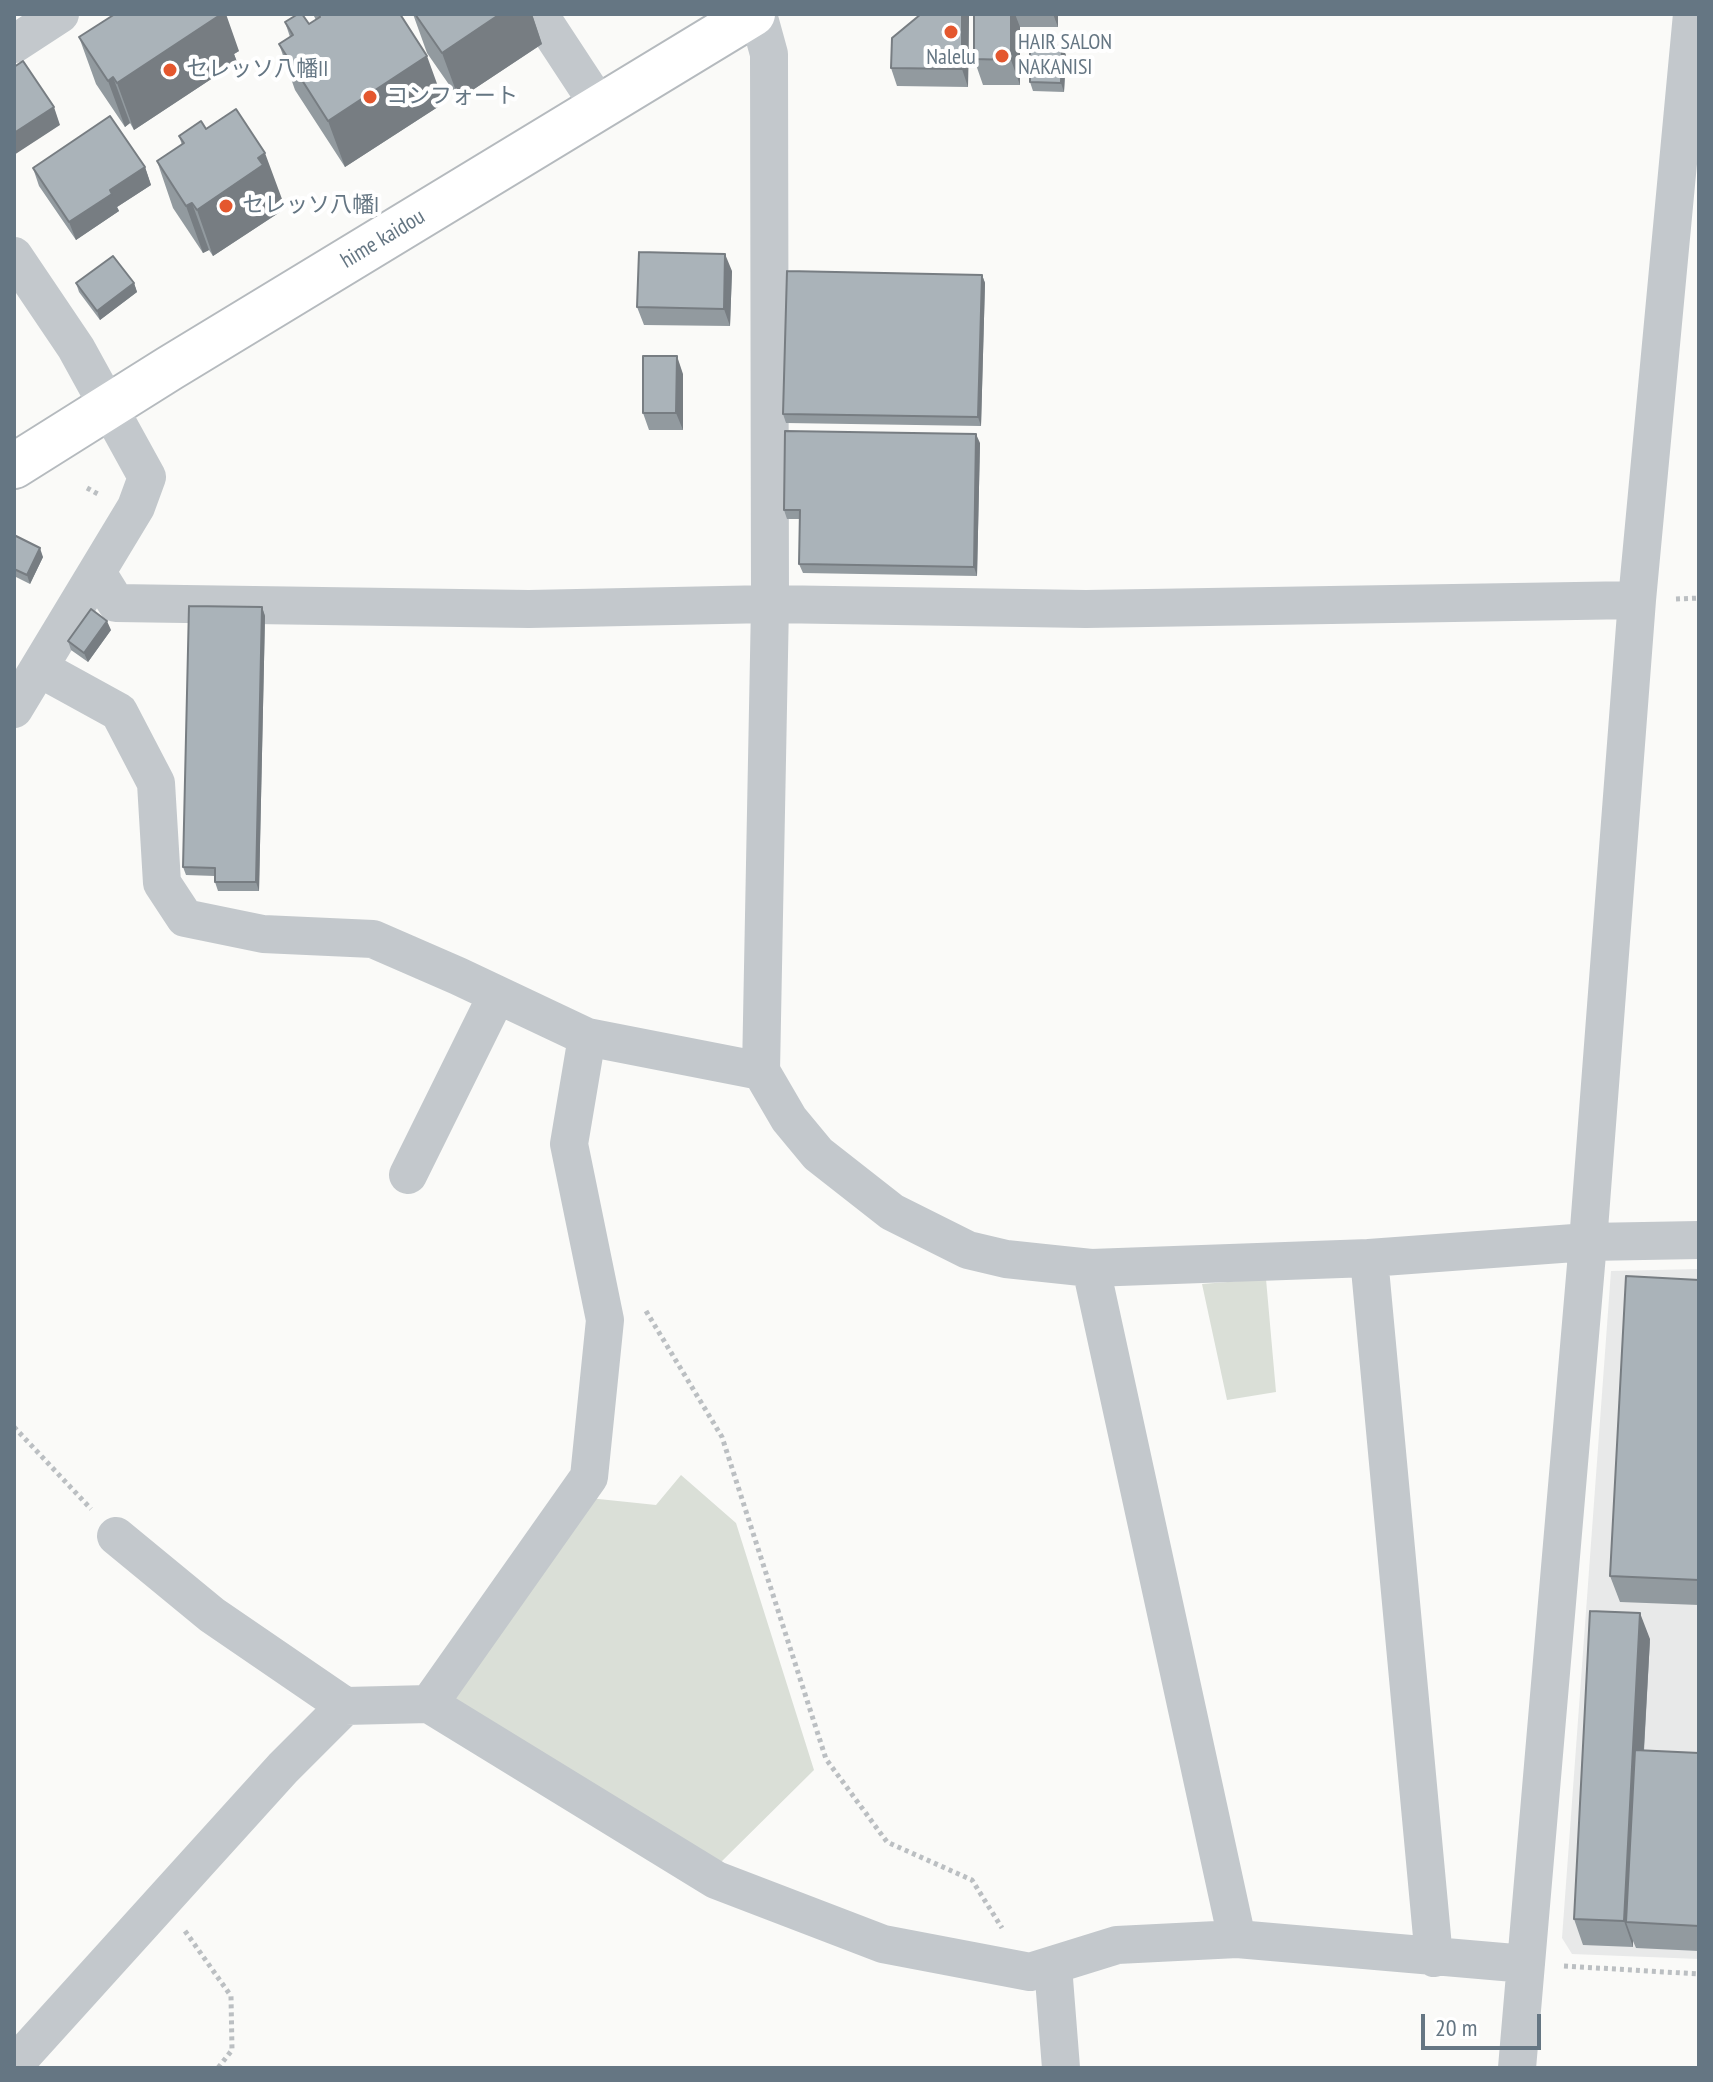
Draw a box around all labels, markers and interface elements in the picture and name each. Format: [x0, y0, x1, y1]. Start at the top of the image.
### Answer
marker: Nalelu [942, 23, 960, 41]
place label: HAIR SALON NAKANISI [1018, 30, 1112, 82]
place label: Nalelu [926, 45, 976, 71]
marker: HAIR SALON NAKANISI [993, 47, 1011, 65]
place label: セレッソ八幡II [186, 57, 328, 83]
marker: セレッソ八幡II [161, 61, 179, 79]
place label: コンフォート [386, 84, 518, 110]
marker: コンフォート [361, 88, 379, 106]
place label: セレッソ八幡I [242, 193, 379, 219]
marker: セレッソ八幡I [217, 197, 235, 215]
street label: hime kaidou [336, 204, 430, 274]
scale bar [1425, 1998, 1545, 2048]
text: 20 m [1435, 2012, 1477, 2043]

